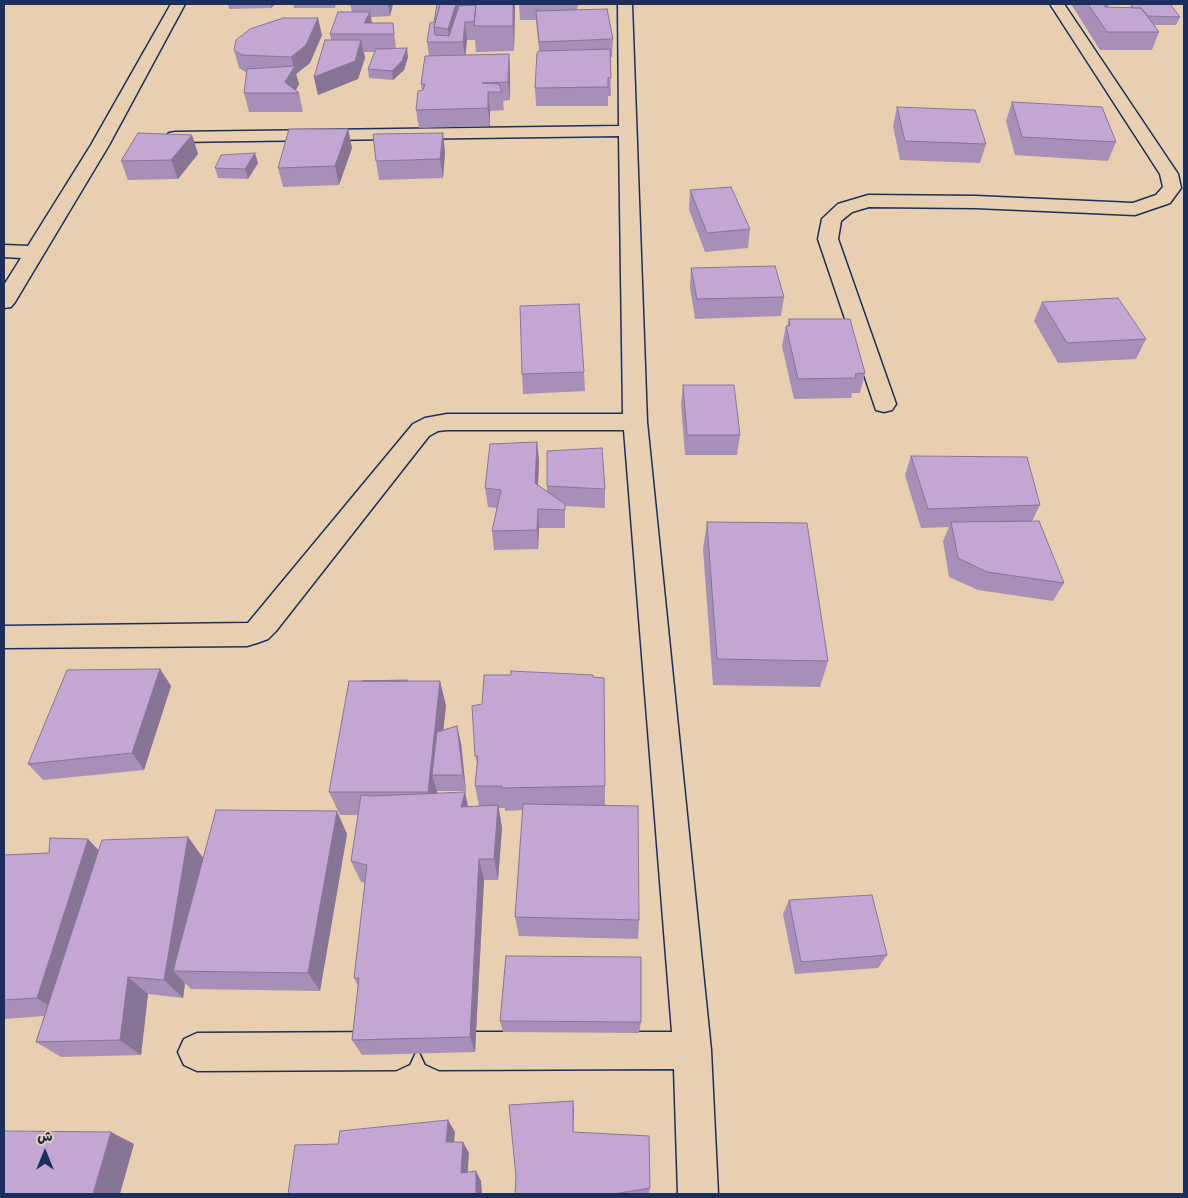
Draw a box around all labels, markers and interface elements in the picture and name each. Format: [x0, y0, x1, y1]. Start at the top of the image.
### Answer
text: ش [37, 1127, 53, 1148]
north arrow [20, 1128, 70, 1178]

